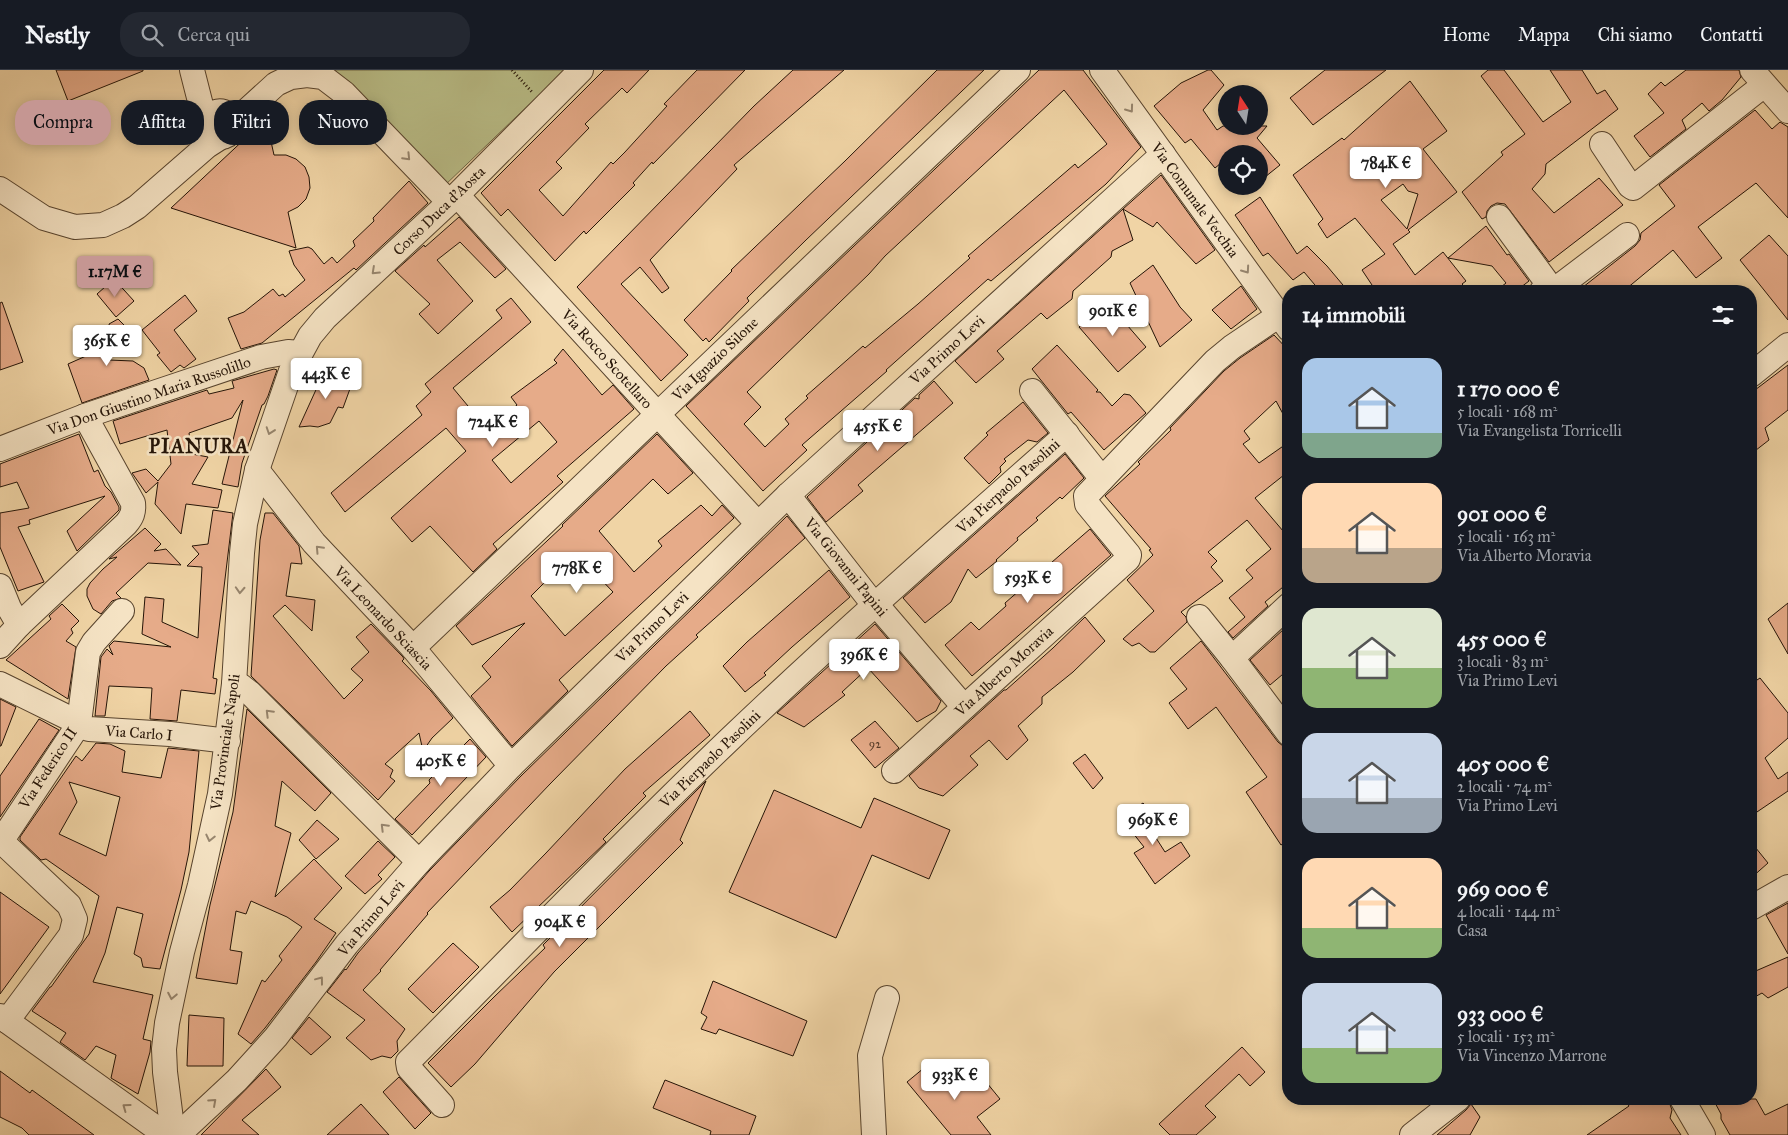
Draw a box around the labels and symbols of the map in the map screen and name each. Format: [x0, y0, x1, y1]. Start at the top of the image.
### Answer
north arrow [1218, 85, 1268, 135]
one-way arrow [1125, 103, 1133, 112]
street label: Via Comunale Vecchia [1147, 138, 1243, 261]
pin: 784K € [1345, 146, 1427, 189]
one-way arrow [401, 152, 410, 161]
street label: Corso Duca d'Aosta [389, 162, 489, 259]
pin: 1.17M € [69, 256, 161, 298]
one-way arrow [1240, 264, 1248, 273]
one-way arrow [372, 265, 381, 274]
pin: 901K € [1072, 294, 1154, 337]
street label: Via Rocco Scotellaro [557, 305, 657, 413]
street label: Via Primo Levi [905, 312, 988, 389]
street label: Via Ignazio Silone [668, 313, 762, 405]
pin: 365K € [66, 324, 148, 367]
street label: Via Don Giustino Maria Russolillo [44, 353, 253, 440]
pin: 443K € [285, 358, 367, 400]
pin: 724K € [452, 406, 534, 448]
pin: 455K € [837, 410, 919, 452]
one-way arrow [266, 426, 276, 435]
district label: PIANURA [149, 434, 249, 458]
street label: Via Pierpaolo Pasolini [952, 435, 1063, 538]
street label: Via Giovanni Papini [800, 513, 891, 620]
one-way arrow [316, 545, 325, 554]
pin: 778K € [536, 552, 618, 594]
street label: Via Leonardo Sciascia [330, 562, 436, 674]
pin: 593K € [987, 562, 1069, 604]
one-way arrow [234, 586, 245, 594]
street label: Via Primo Levi [611, 588, 692, 667]
street label: Via Alberto Moravia [950, 622, 1057, 721]
pin: 396K € [823, 638, 905, 681]
street label: Via Provinciale Napoli [206, 673, 243, 812]
street label: Via Pierpaolo Pasolini [655, 706, 764, 812]
one-way arrow [266, 709, 275, 718]
street label: Via Carlo I [104, 722, 173, 744]
street label: Via Federico II [14, 724, 81, 813]
house number: 92 [869, 737, 881, 751]
pin: 405K € [400, 744, 482, 787]
pin: 969K € [1112, 804, 1194, 846]
one-way arrow [381, 824, 390, 833]
one-way arrow [205, 833, 216, 842]
street label: Via Primo Levi [333, 876, 408, 961]
pin: 904K € [519, 906, 601, 948]
one-way arrow [314, 976, 323, 986]
one-way arrow [168, 991, 178, 1000]
pin: 933K € [914, 1058, 996, 1101]
one-way arrow [208, 1099, 217, 1108]
one-way arrow [123, 1104, 132, 1113]

